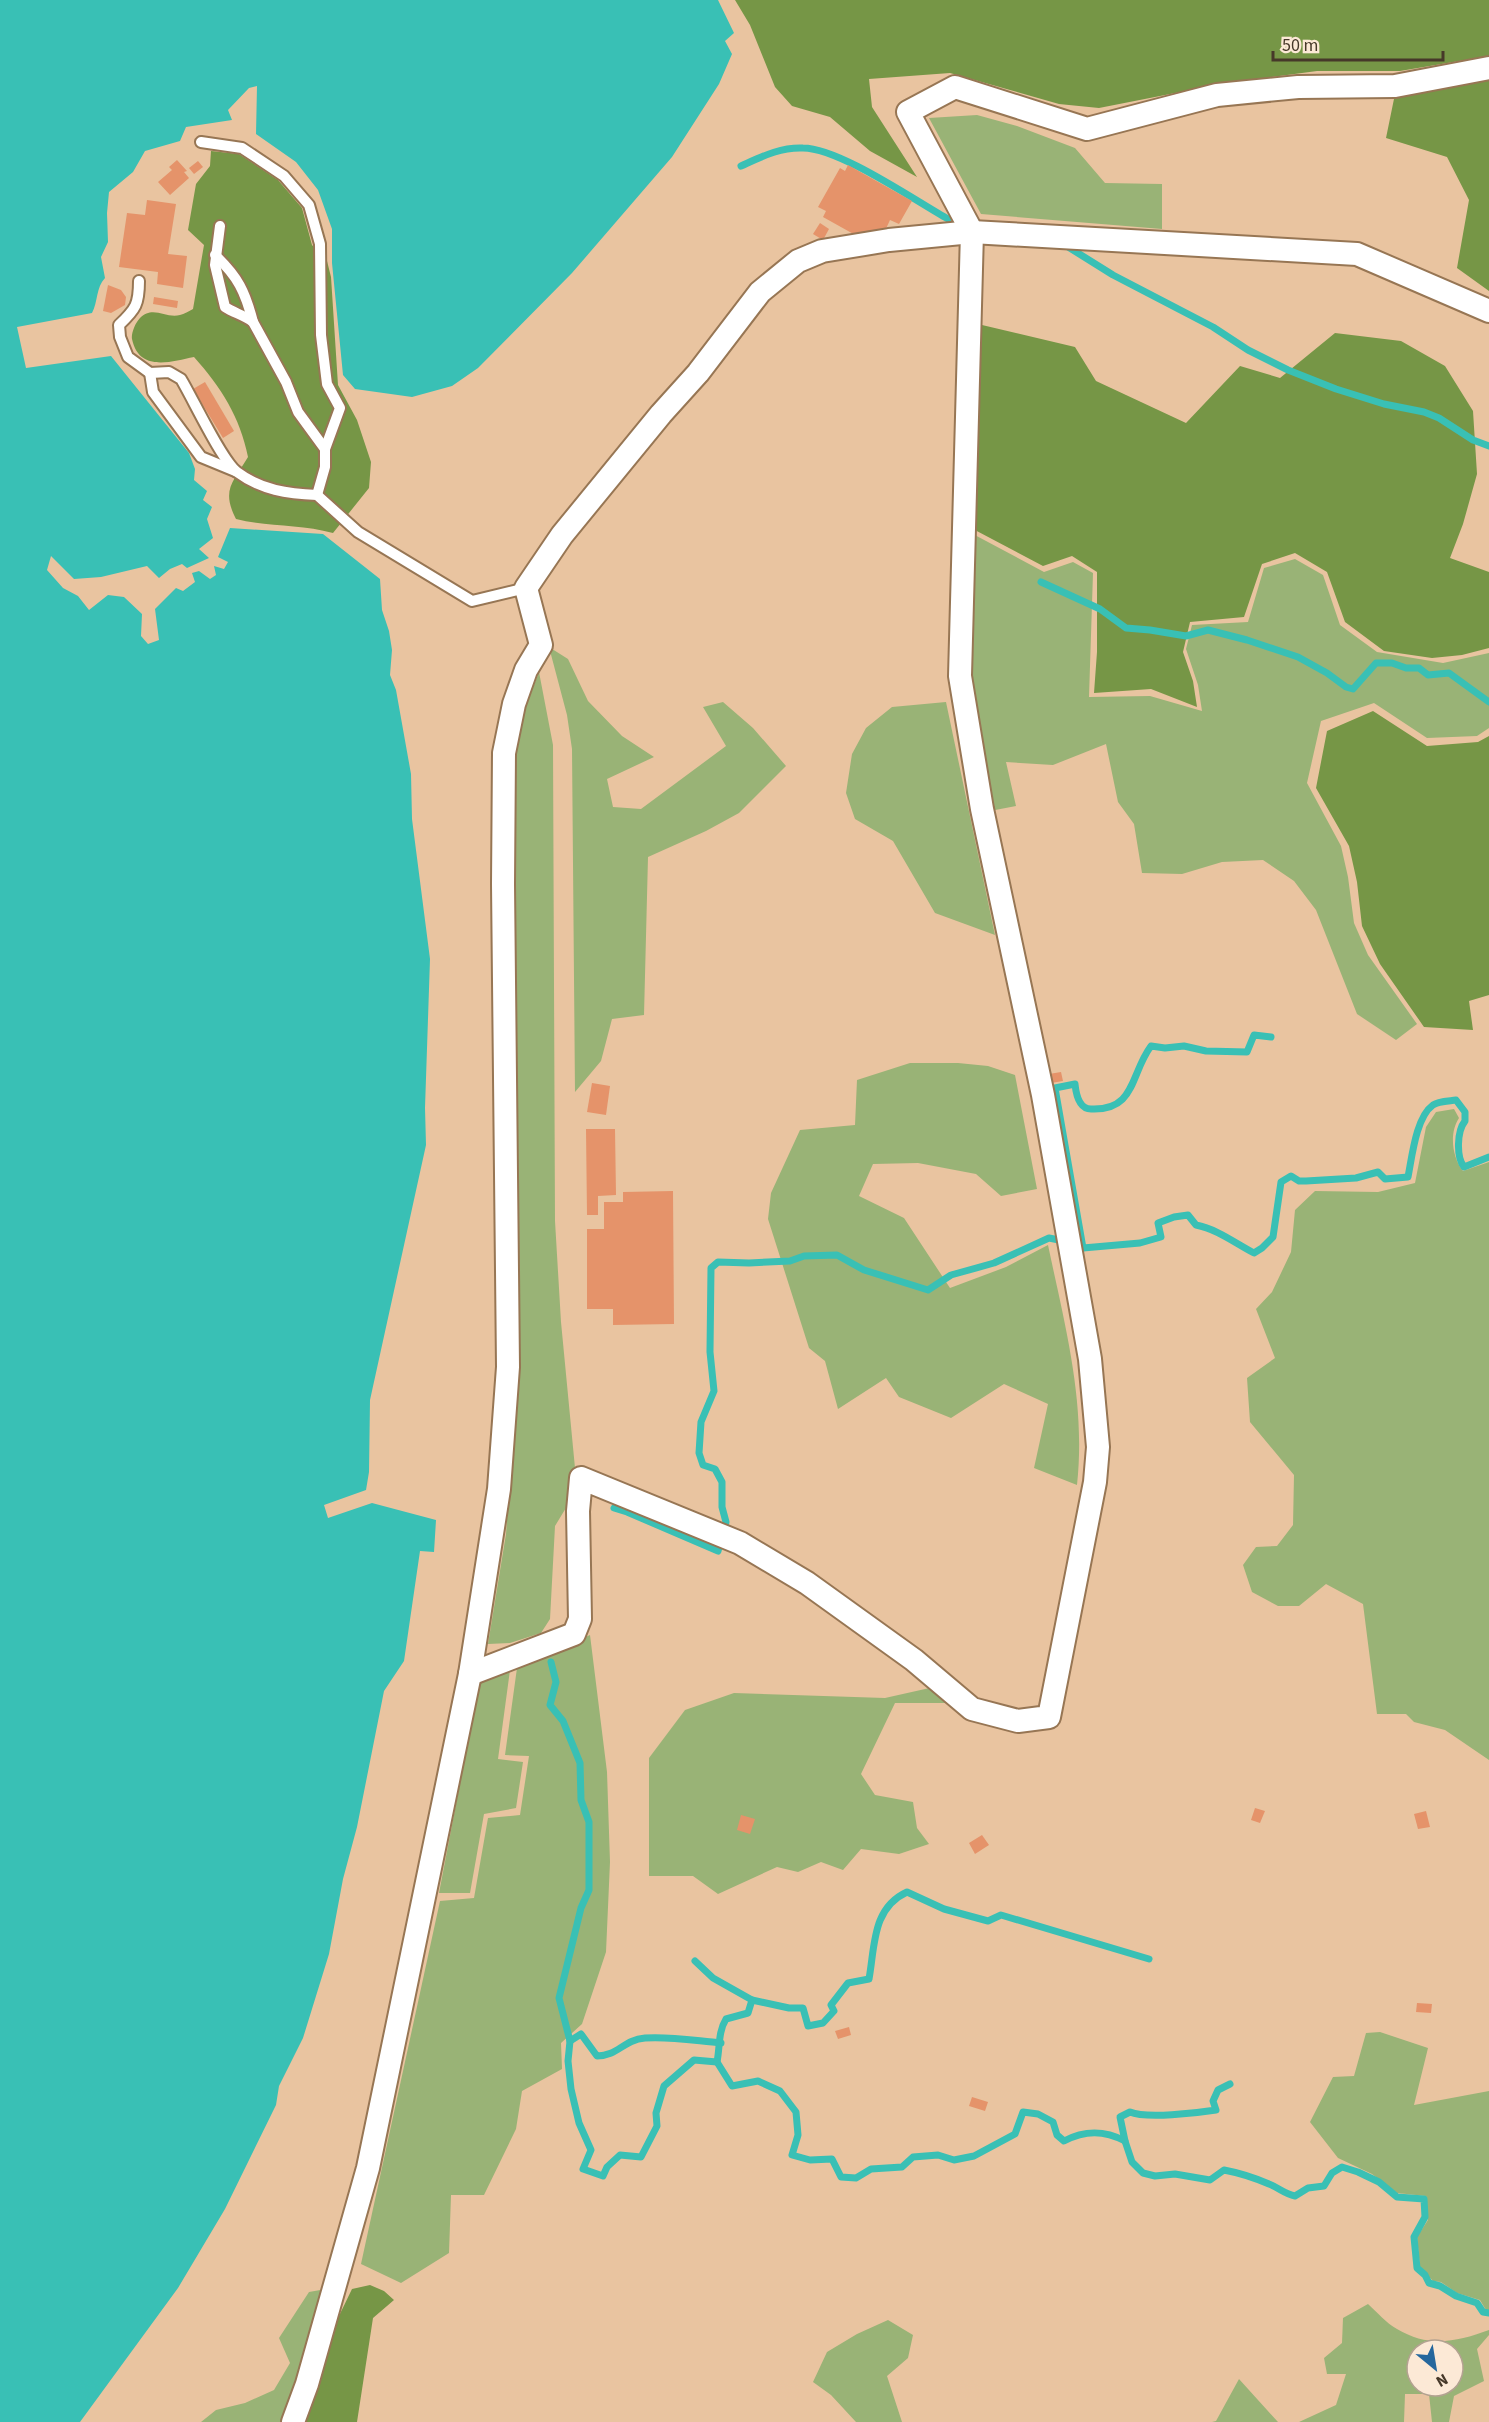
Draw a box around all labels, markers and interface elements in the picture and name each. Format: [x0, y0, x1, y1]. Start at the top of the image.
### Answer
scale bar [1273, 24, 1442, 62]
text: 50 m [1282, 33, 1318, 58]
north arrow [1405, 2338, 1465, 2398]
text: N [1432, 2368, 1452, 2392]

